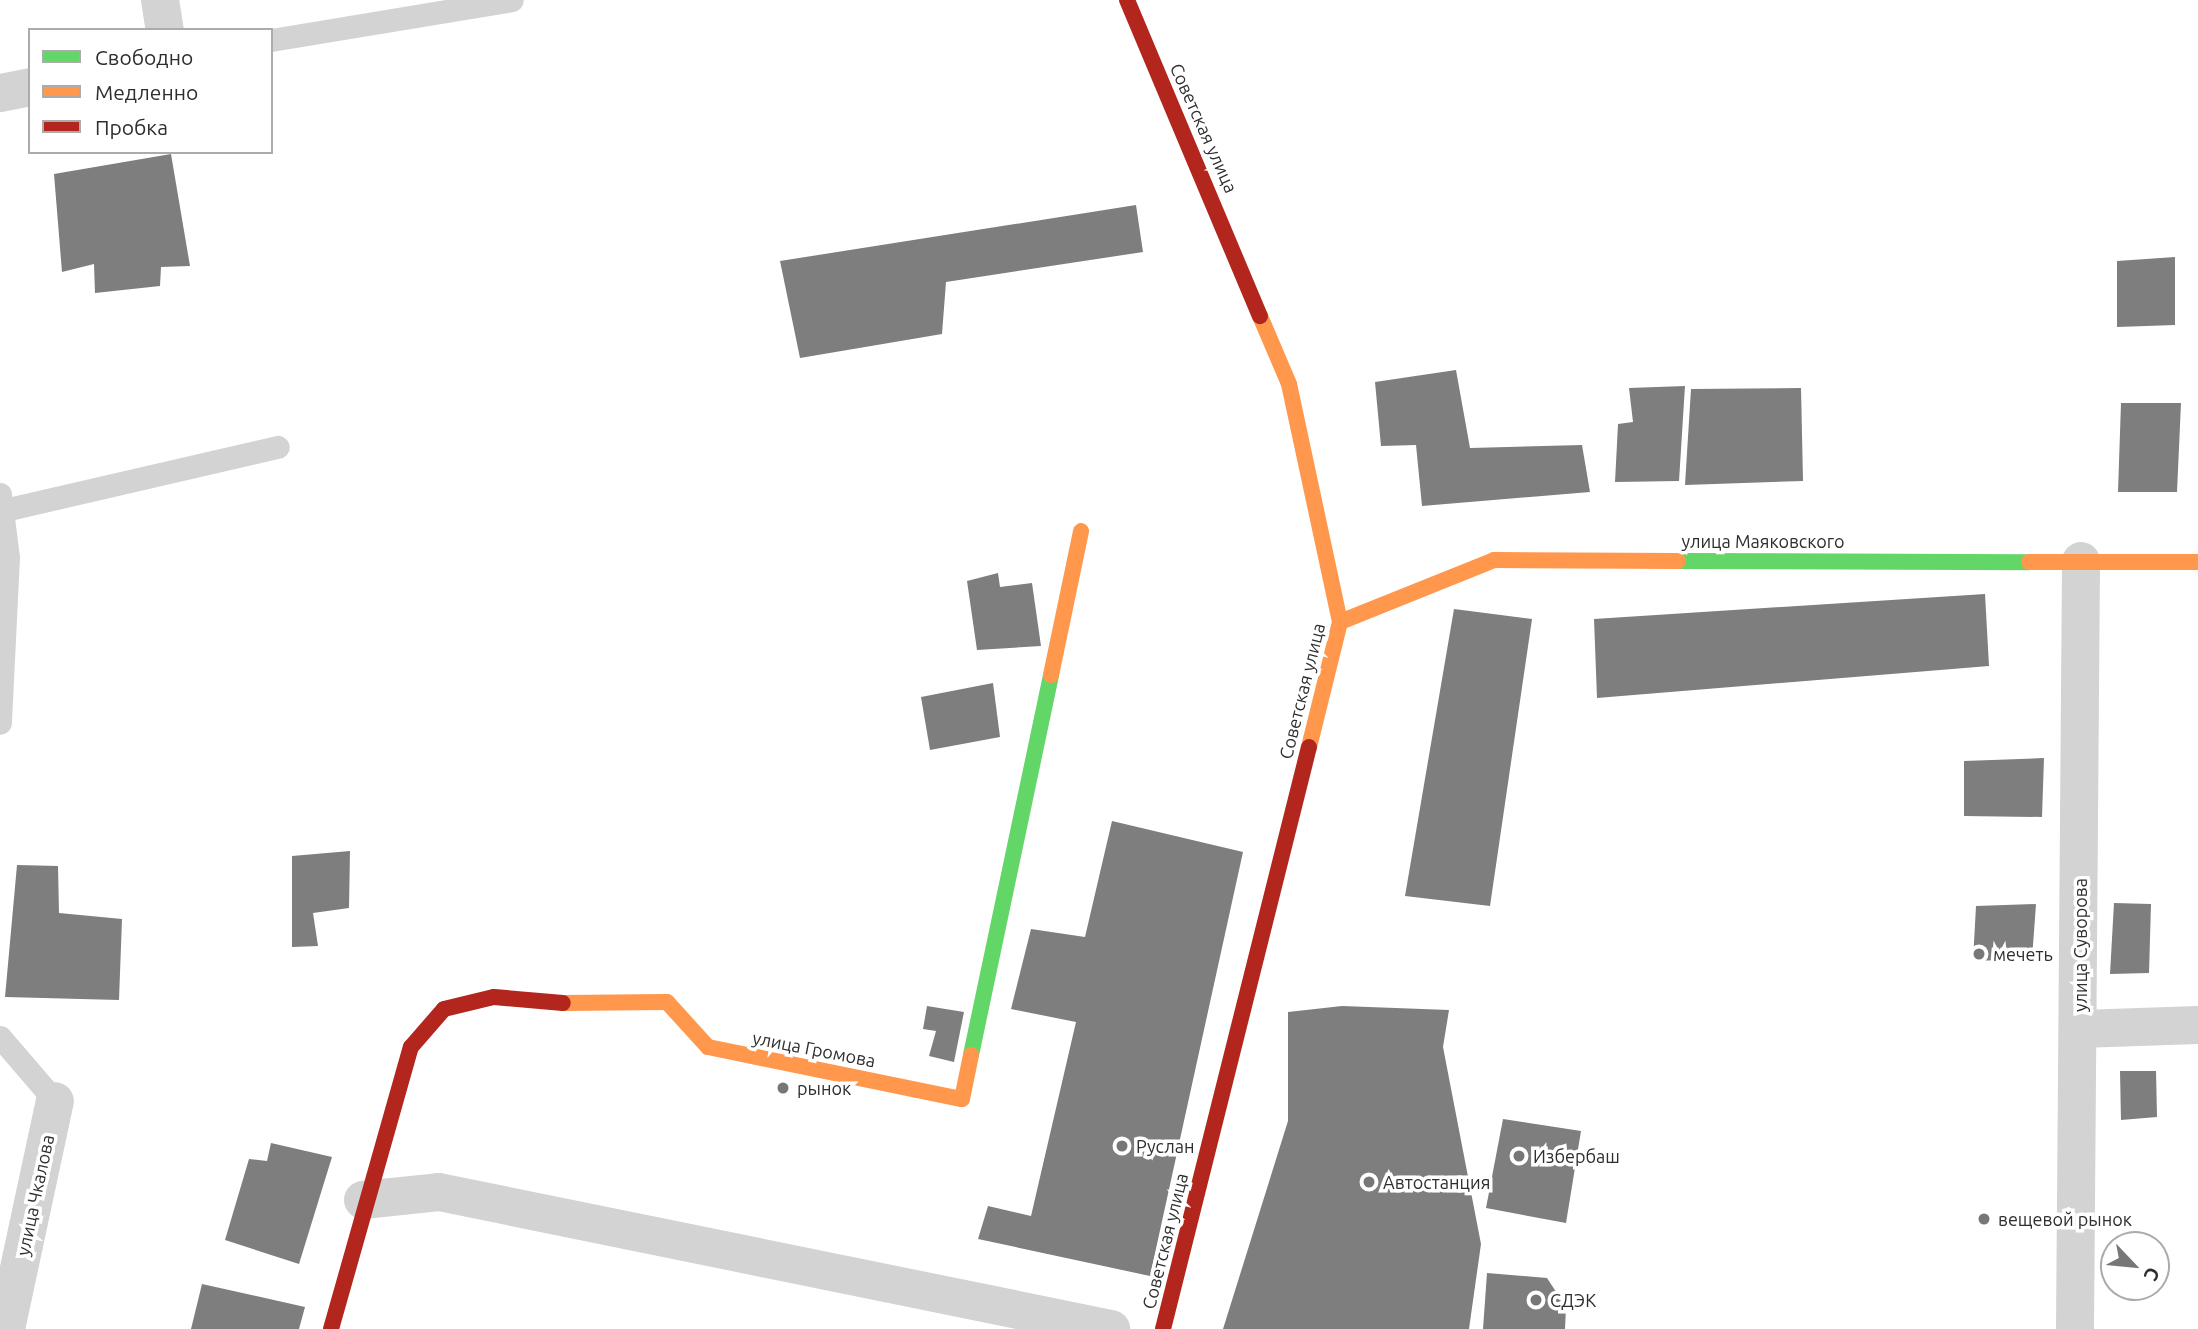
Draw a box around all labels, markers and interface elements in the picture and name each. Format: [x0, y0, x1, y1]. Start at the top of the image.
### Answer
legend [28, 28, 273, 154]
text: Свободно [95, 45, 193, 69]
street label: Советская улица [1166, 60, 1242, 196]
text: Медленно [95, 80, 198, 104]
text: Пробка [95, 115, 168, 139]
street label: улица Маяковского [1682, 530, 1844, 552]
street label: Советская улица [1275, 621, 1329, 761]
street label: улица Суворова [2069, 878, 2091, 1012]
place label: мечеть [1993, 943, 2053, 965]
marker: мечеть [1971, 946, 1987, 962]
street label: улица Громова [751, 1026, 877, 1072]
place label: рынок [797, 1077, 851, 1099]
marker: рынок [775, 1080, 791, 1096]
street label: улица Чкалова [12, 1132, 58, 1258]
place label: Руслан [1136, 1135, 1195, 1157]
marker: Руслан [1114, 1138, 1130, 1154]
place label: Избербаш [1533, 1145, 1620, 1167]
marker: Избербаш [1511, 1148, 1527, 1164]
street label: Советская улица [1138, 1171, 1192, 1311]
place label: Автостанция [1383, 1171, 1490, 1193]
marker: Автостанция [1361, 1174, 1377, 1190]
place label: вещевой рынок [1998, 1208, 2132, 1230]
marker: вещевой рынок [1976, 1211, 1992, 1227]
north arrow [2100, 1231, 2170, 1301]
text: С [2140, 1264, 2165, 1285]
place label: СДЭК [1550, 1289, 1596, 1311]
marker: СДЭК [1528, 1292, 1544, 1308]

